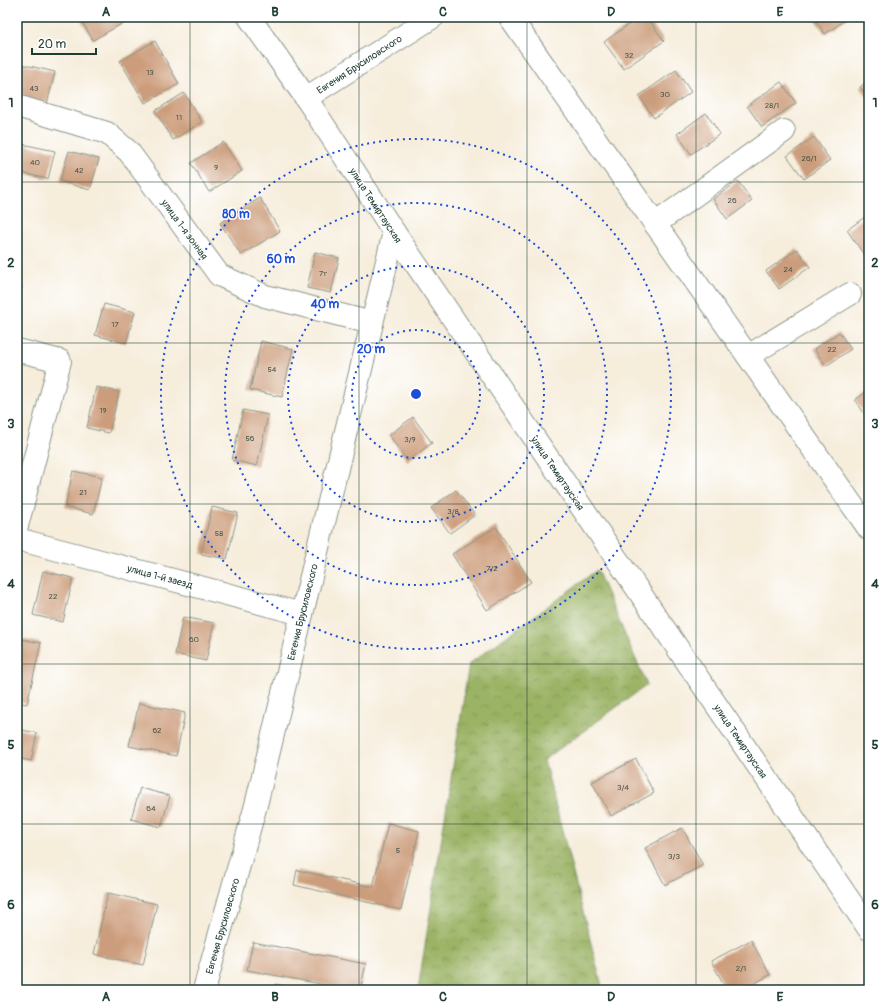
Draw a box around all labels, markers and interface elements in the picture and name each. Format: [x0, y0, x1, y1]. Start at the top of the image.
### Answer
text: A [102, 4, 111, 20]
text: B [271, 4, 279, 20]
text: C [439, 4, 447, 20]
text: D [607, 4, 615, 20]
text: E [777, 4, 784, 20]
scale bar [32, 30, 96, 56]
street label: Евгения Брусиловского [315, 32, 405, 97]
text: 20 m [38, 37, 67, 52]
house number: 32 [625, 51, 634, 60]
house number: 13 [146, 68, 154, 77]
house number: 43 [29, 84, 39, 93]
house number: 30 [660, 90, 670, 99]
text: 1 [8, 95, 14, 111]
text: 1 [872, 95, 878, 111]
house number: 28/1 [765, 101, 779, 110]
house number: 11 [176, 113, 182, 122]
house number: 26/1 [801, 154, 817, 163]
house number: 40 [30, 158, 41, 167]
house number: 9 [214, 163, 218, 172]
street label: улица Темиртауская [346, 165, 404, 245]
house number: 42 [74, 166, 84, 175]
street label: улица 1-я зонная [158, 196, 210, 262]
house number: 26 [727, 196, 737, 205]
text: 80 m [222, 207, 250, 222]
text: 60 m [267, 252, 296, 267]
text: 2 [7, 255, 15, 271]
text: 2 [871, 255, 879, 271]
house number: 24 [783, 265, 793, 274]
house number: 7т [319, 269, 327, 278]
text: 40 m [310, 297, 340, 312]
house number: 17 [111, 320, 119, 329]
text: 20 m [357, 342, 385, 357]
house number: 22 [828, 345, 837, 354]
house number: 54 [268, 365, 277, 374]
centre of rings [409, 387, 423, 401]
house number: 19 [99, 406, 107, 415]
text: 3 [7, 416, 15, 432]
text: 3 [871, 416, 879, 432]
street label: улица Темиртауская [527, 433, 587, 513]
house number: 56 [246, 434, 255, 443]
house number: 3/9 [404, 435, 416, 444]
house number: 21 [79, 488, 87, 497]
house number: 3/8 [447, 507, 459, 516]
house number: 58 [215, 529, 223, 538]
street label: улица 1-й заезд [125, 562, 194, 591]
street label: Евгения Брусиловского [285, 562, 321, 662]
house number: 7/2 [486, 564, 498, 573]
text: 4 [7, 576, 15, 592]
text: 4 [871, 576, 879, 592]
house number: 22 [49, 592, 58, 601]
house number: 60 [189, 635, 200, 644]
street label: улица Темиртауская [710, 701, 770, 781]
house number: 62 [152, 726, 162, 735]
text: 5 [7, 737, 15, 753]
text: 5 [871, 737, 879, 753]
house number: 3/4 [617, 783, 629, 792]
house number: 64 [146, 804, 156, 813]
house number: 5 [396, 846, 400, 855]
house number: 3/3 [668, 852, 680, 861]
street label: Евгения Брусиловского [204, 876, 243, 976]
text: 6 [7, 897, 15, 913]
text: 6 [871, 897, 879, 913]
house number: 2/1 [736, 964, 746, 973]
text: A [102, 989, 111, 1005]
text: B [271, 989, 279, 1005]
text: C [439, 989, 447, 1005]
text: D [607, 989, 615, 1005]
text: E [777, 989, 784, 1005]

